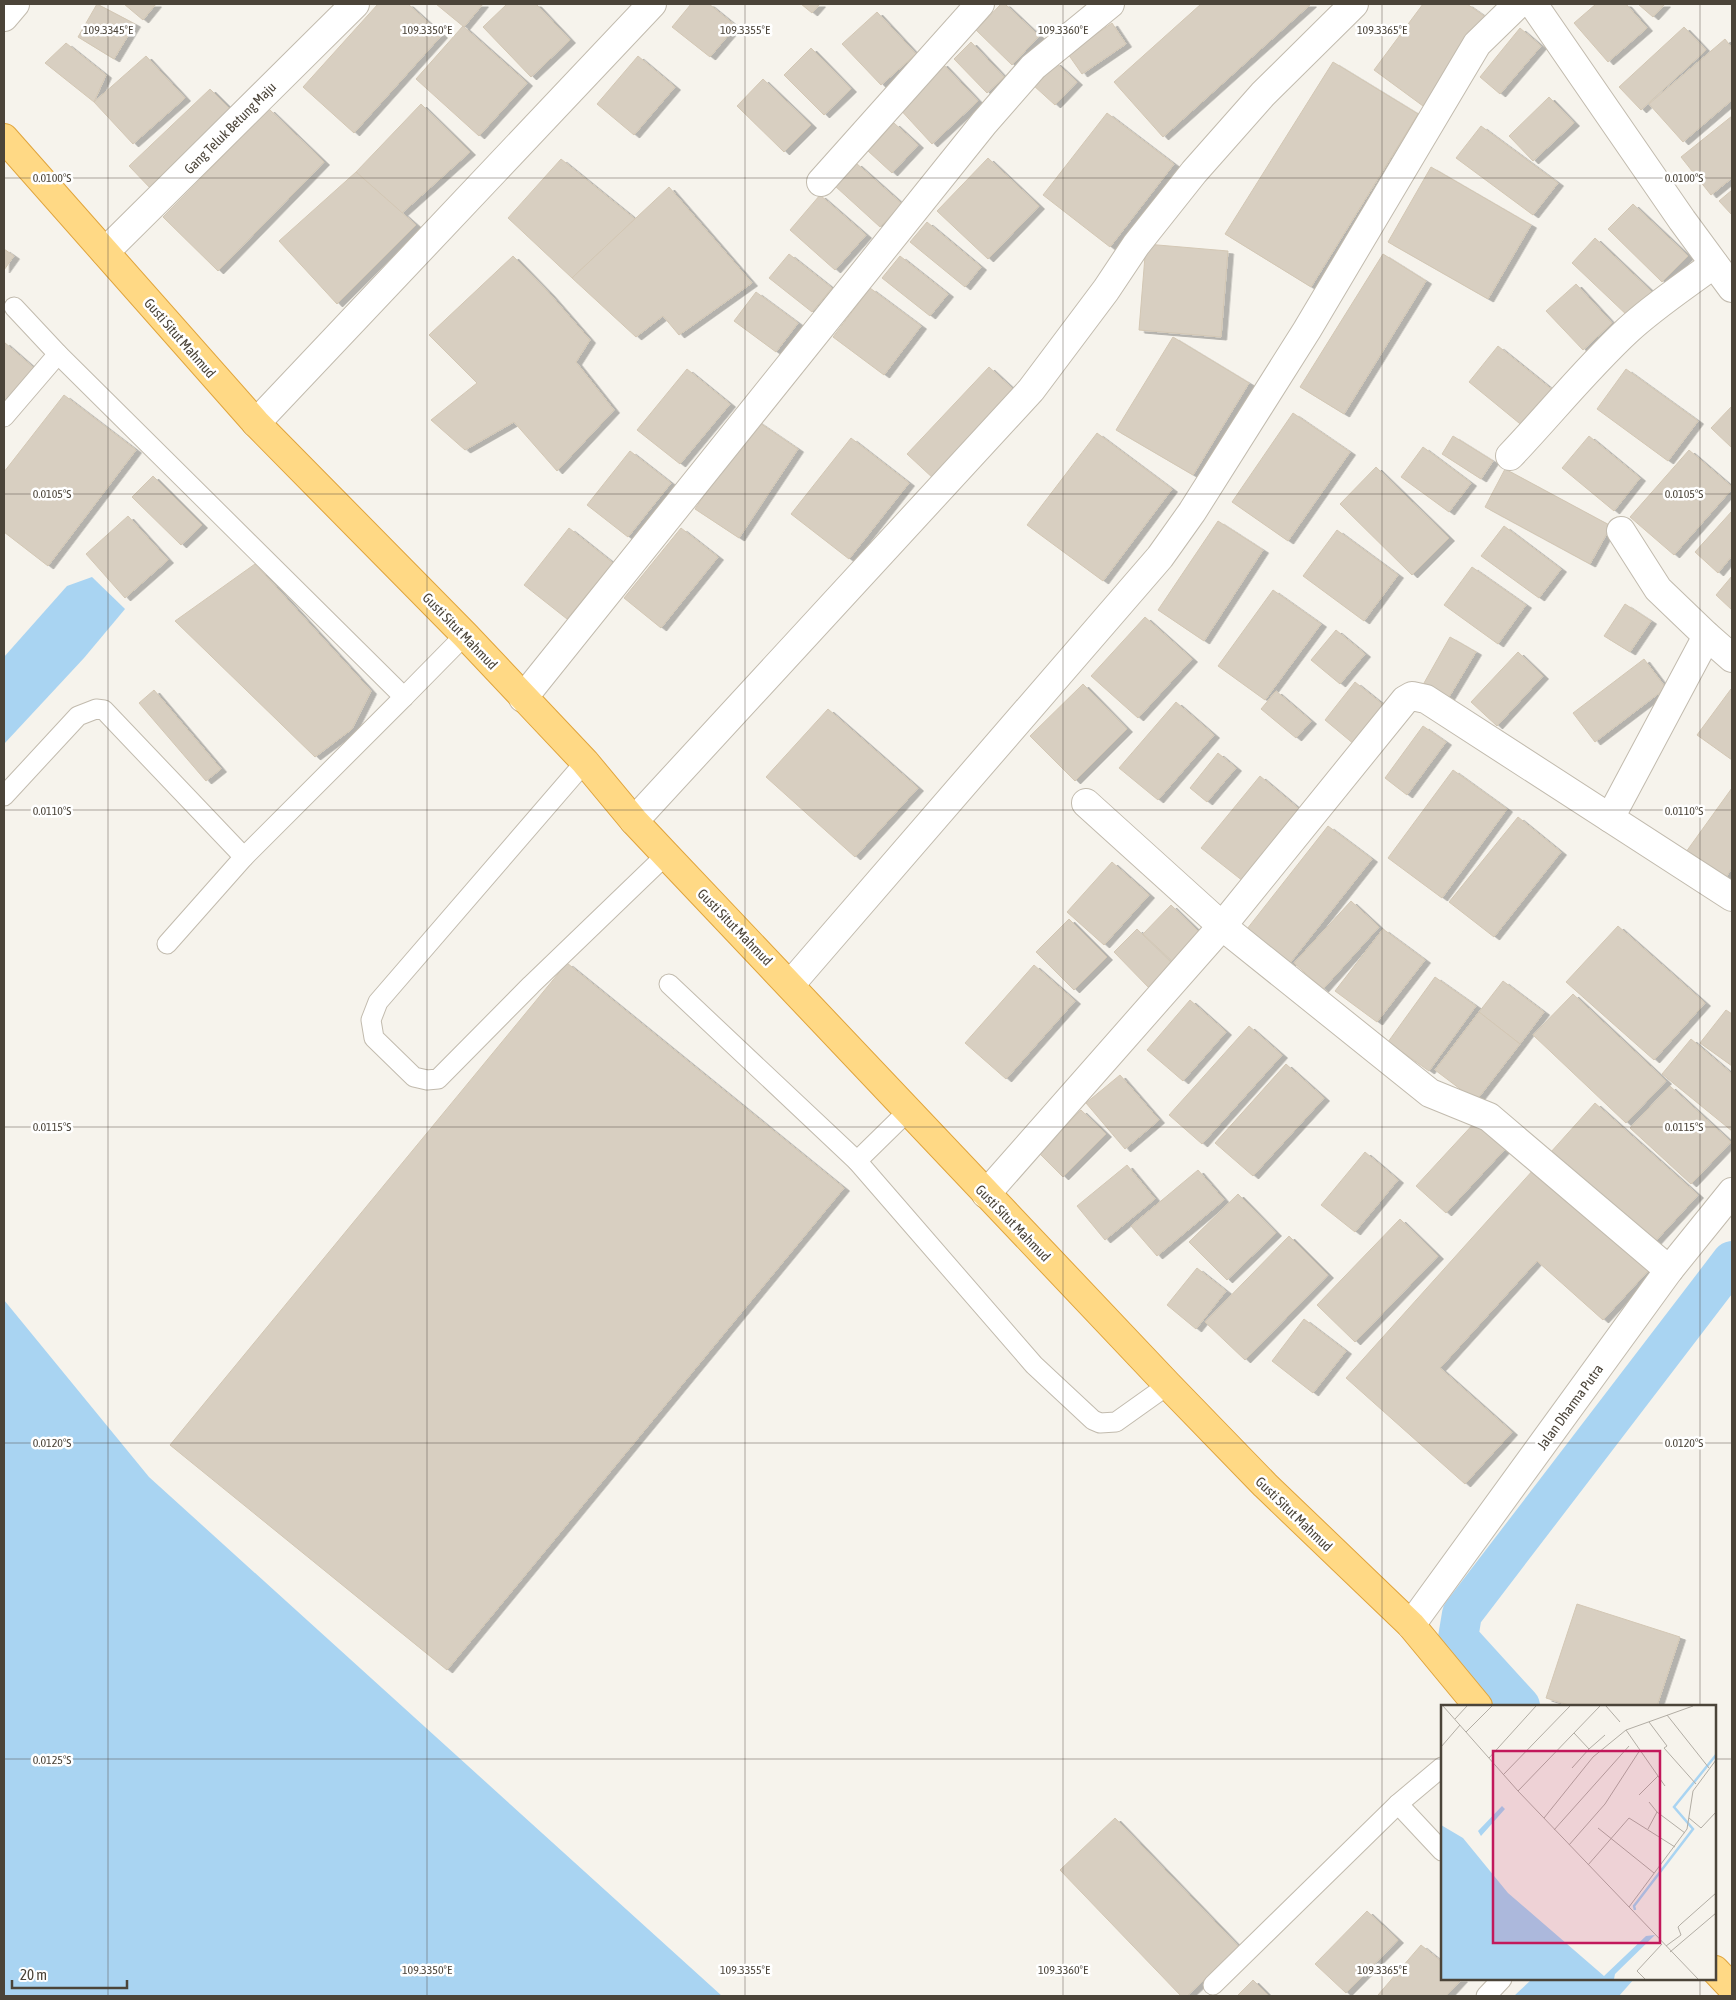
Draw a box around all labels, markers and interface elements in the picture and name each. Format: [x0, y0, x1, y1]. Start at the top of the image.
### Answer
text: 109.3345°E [83, 23, 133, 37]
text: 109.3350°E [402, 23, 452, 37]
text: 109.3355°E [720, 23, 770, 37]
text: 109.3360°E [1038, 23, 1088, 37]
text: 109.3365°E [1357, 23, 1407, 37]
street label: Gang Teluk Betung Maju [181, 79, 279, 177]
text: 0.0100°S [33, 171, 71, 185]
text: 0.0100°S [1665, 171, 1703, 185]
street label: Gusti Situt Mahmud [141, 295, 219, 381]
text: 0.0105°S [33, 487, 71, 501]
text: 0.0105°S [1665, 487, 1703, 501]
street label: Gusti Situt Mahmud [419, 589, 501, 673]
text: 0.0110°S [33, 804, 71, 818]
text: 0.0110°S [1665, 804, 1703, 818]
street label: Gusti Situt Mahmud [694, 885, 776, 969]
text: 0.0115°S [33, 1120, 71, 1134]
text: 0.0115°S [1665, 1120, 1703, 1134]
street label: Gusti Situt Mahmud [972, 1181, 1054, 1265]
street label: Jalan Dharma Putra [1534, 1361, 1606, 1453]
text: 0.0120°S [33, 1436, 71, 1450]
text: 0.0120°S [1665, 1436, 1703, 1450]
street label: Gusti Situt Mahmud [1252, 1473, 1336, 1555]
inset map [1441, 1705, 1716, 1980]
text: 0.0125°S [33, 1753, 71, 1767]
scale bar [12, 1958, 128, 1990]
text: 109.3350°E [402, 1963, 452, 1977]
text: 109.3355°E [720, 1963, 770, 1977]
text: 109.3360°E [1038, 1963, 1088, 1977]
text: 109.3365°E [1357, 1963, 1407, 1977]
text: 20 m [20, 1966, 47, 1983]

